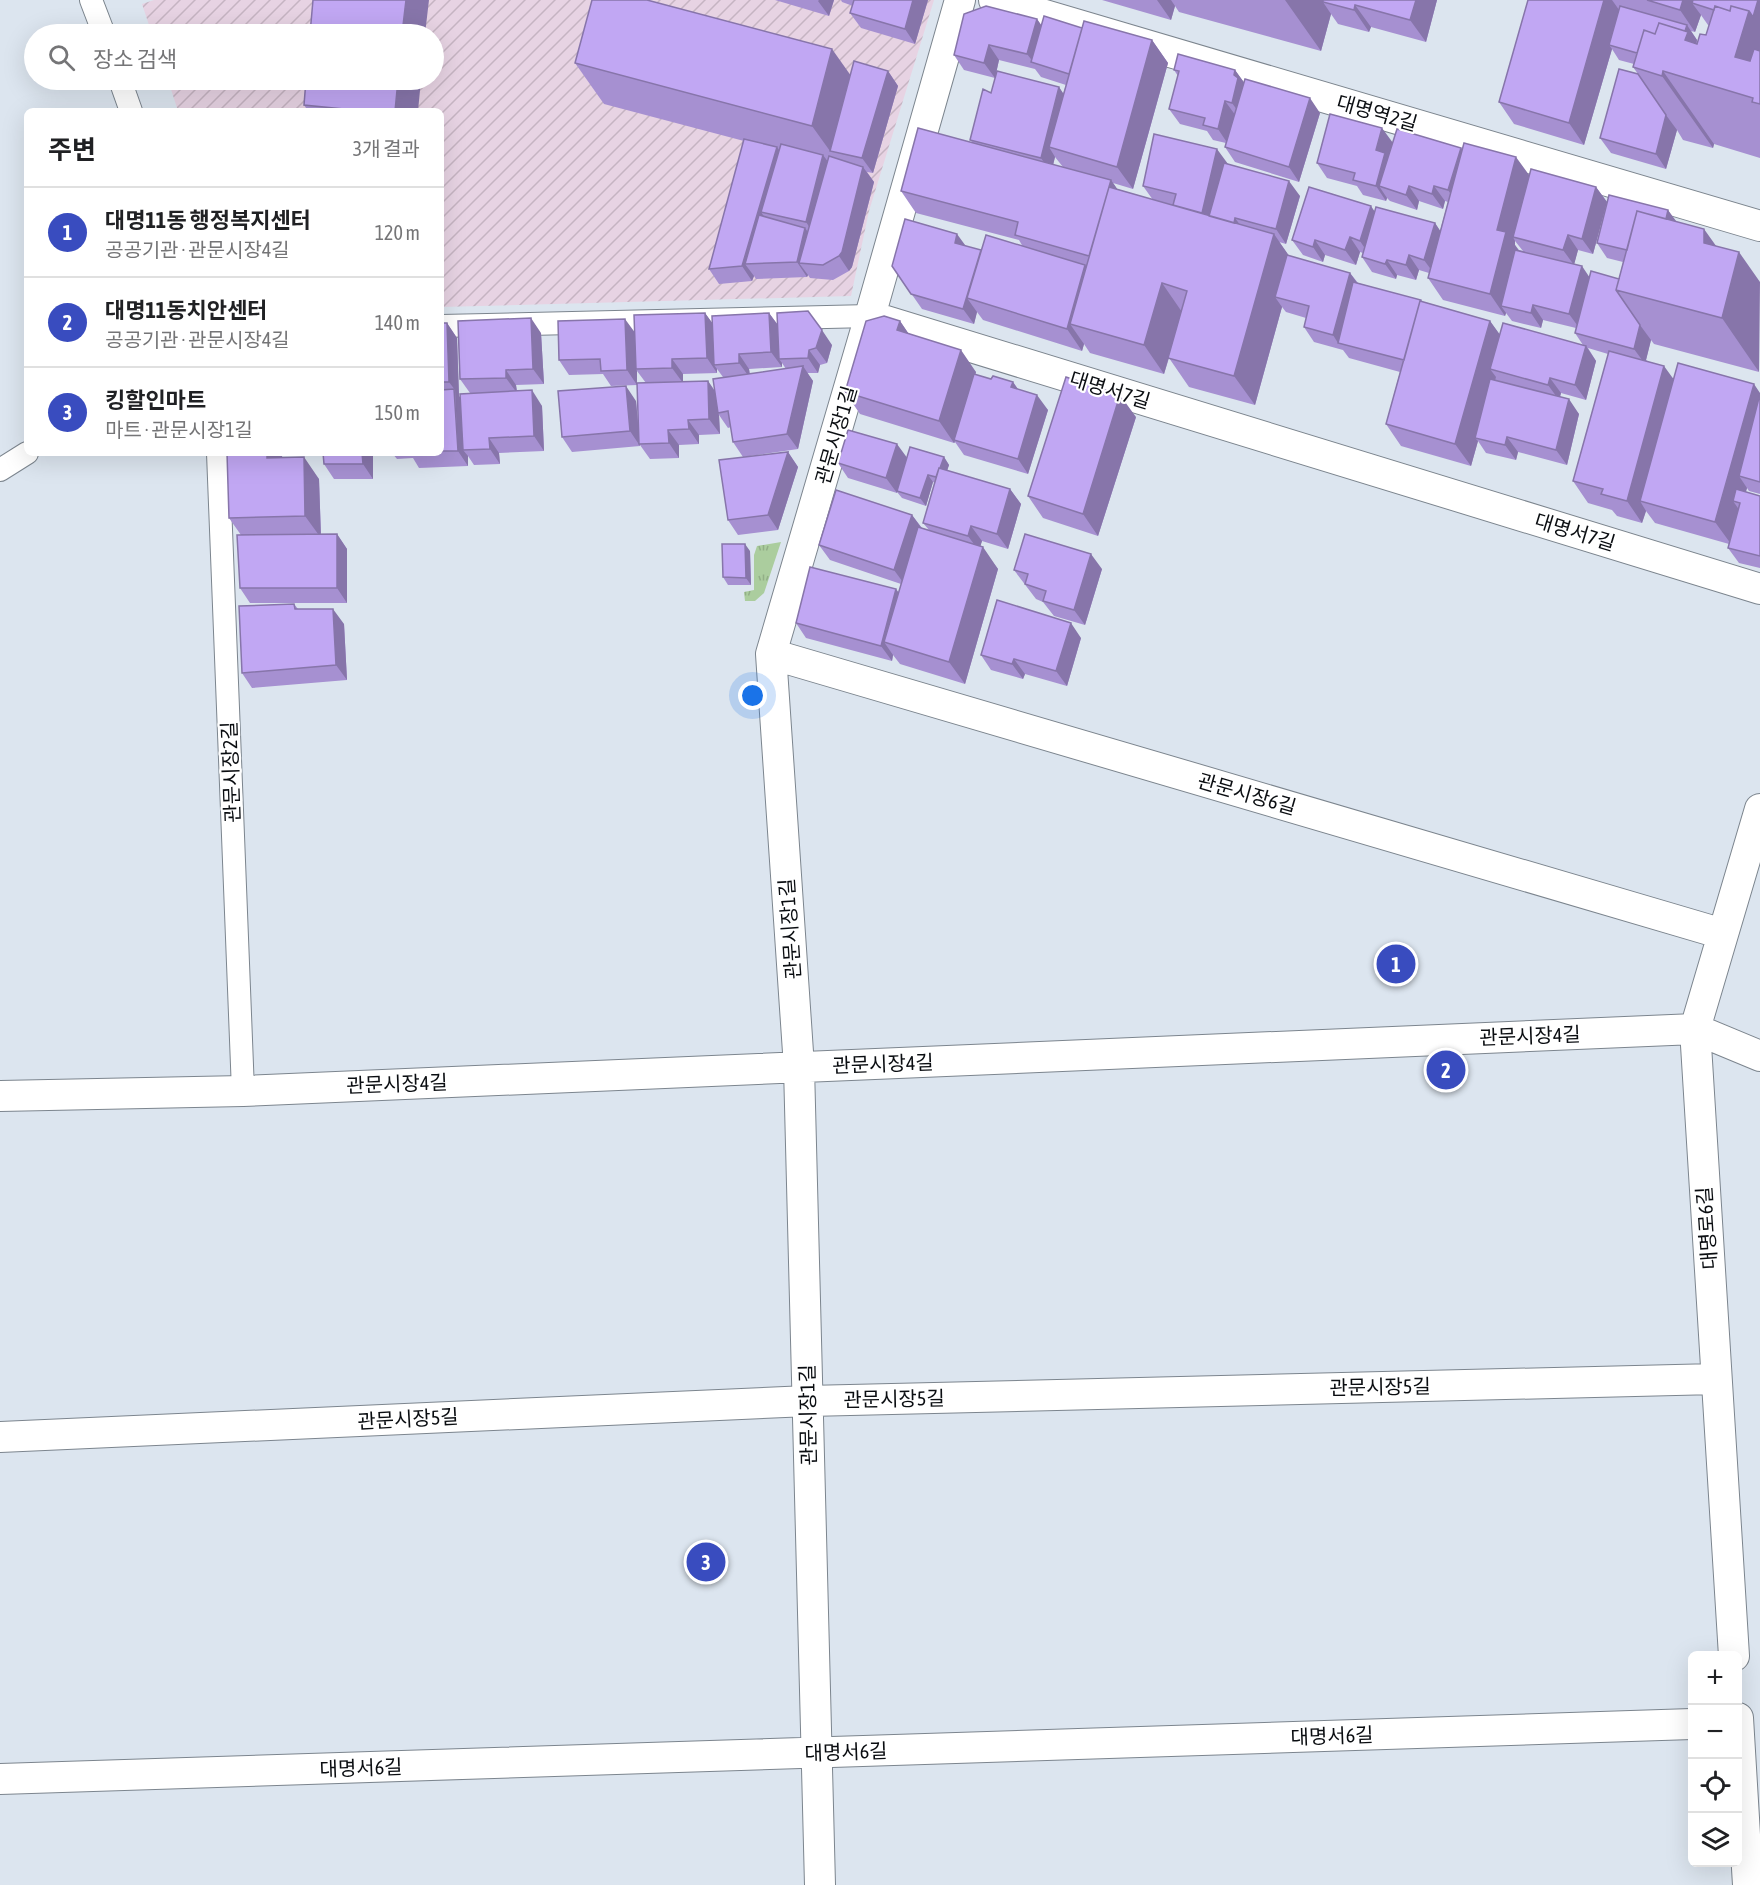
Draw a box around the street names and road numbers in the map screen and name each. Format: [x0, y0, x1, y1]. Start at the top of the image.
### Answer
street label: 대명역2길 [1334, 90, 1420, 135]
street label: 대명서7길 [1067, 366, 1153, 413]
street label: 관문시장1길 [810, 383, 861, 487]
street label: 대명서7길 [1532, 508, 1618, 555]
street label: 관문시장2길 [217, 721, 244, 823]
street label: 관문시장6길 [1195, 768, 1299, 819]
street label: 관문시장1길 [774, 878, 805, 980]
street label: 관문시장4길 [1479, 1022, 1581, 1049]
street label: 관문시장4길 [832, 1050, 934, 1077]
street label: 관문시장4길 [346, 1070, 448, 1097]
street label: 대명로6길 [1692, 1186, 1721, 1270]
street label: 관문시장1길 [795, 1364, 820, 1466]
street label: 관문시장5길 [1329, 1374, 1431, 1399]
street label: 관문시장5길 [843, 1386, 945, 1411]
street label: 관문시장5길 [357, 1404, 459, 1433]
street label: 대명서6길 [1290, 1723, 1374, 1748]
street label: 대명서6길 [804, 1739, 888, 1764]
street label: 대명서6길 [319, 1755, 403, 1780]

